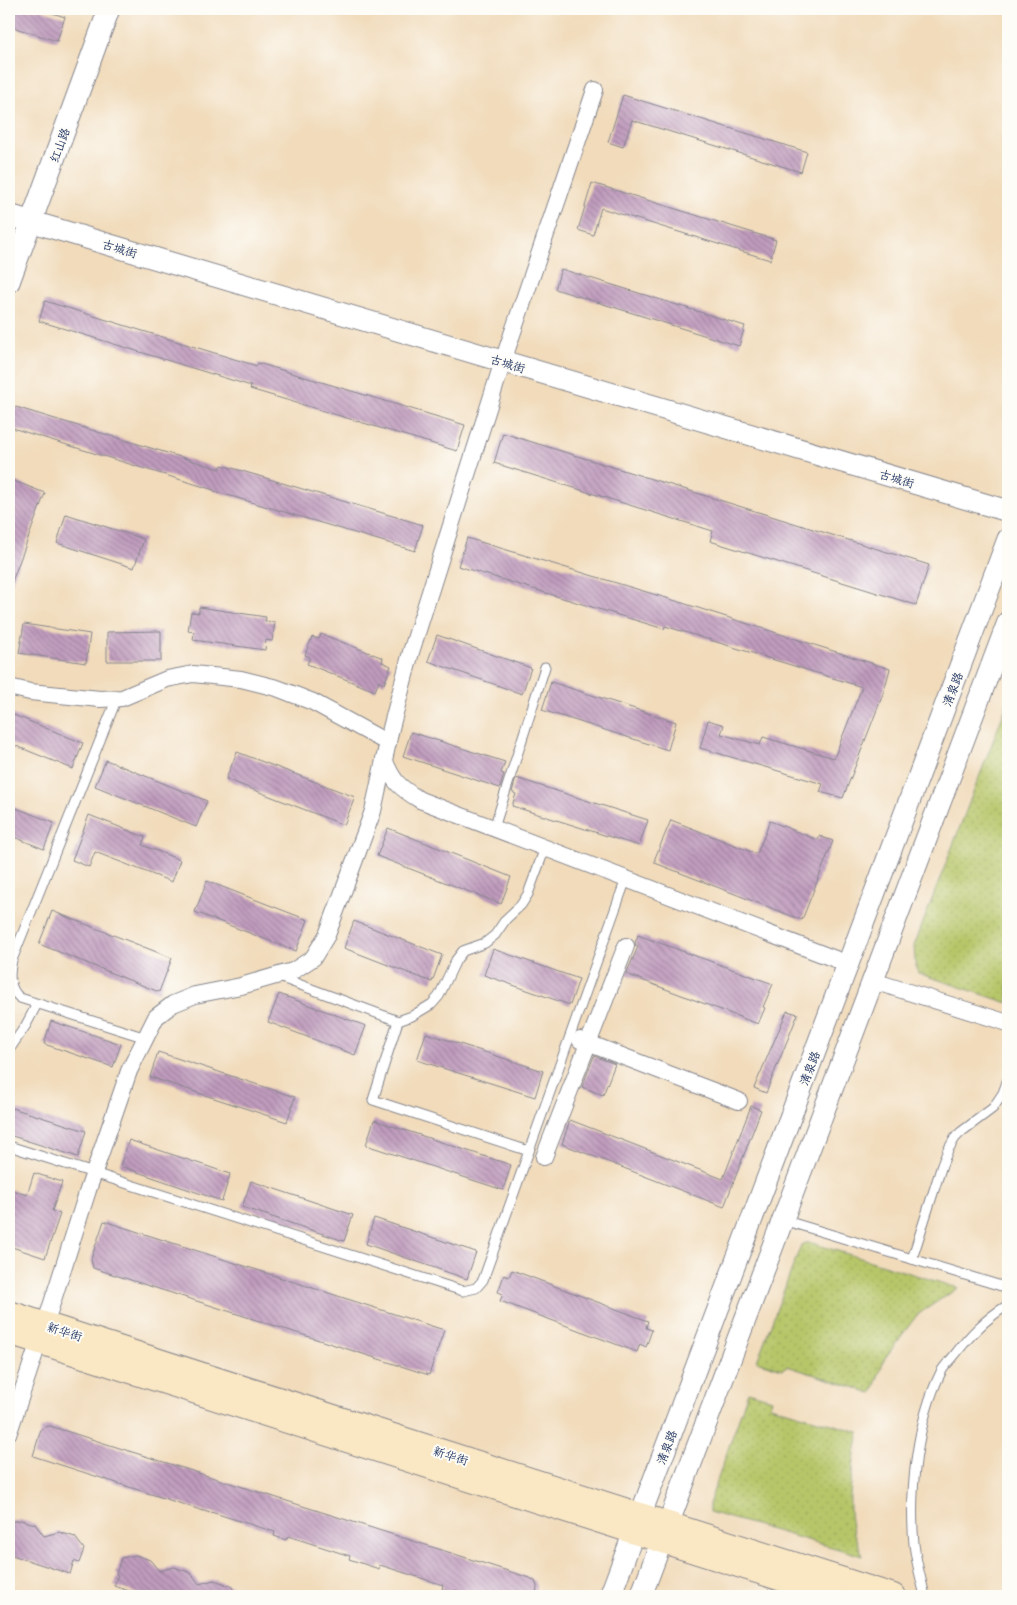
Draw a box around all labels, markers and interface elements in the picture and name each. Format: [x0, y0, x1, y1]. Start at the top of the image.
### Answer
street label: 红山路 [45, 125, 73, 165]
street label: 古城街 [100, 235, 140, 261]
street label: 古城街 [488, 350, 528, 376]
street label: 古城街 [877, 465, 917, 491]
street label: 清泉路 [938, 669, 966, 709]
street label: 清泉路 [795, 1048, 823, 1088]
street label: 新华街 [45, 1318, 85, 1344]
street label: 清泉路 [652, 1427, 680, 1467]
street label: 新华街 [431, 1442, 471, 1468]

